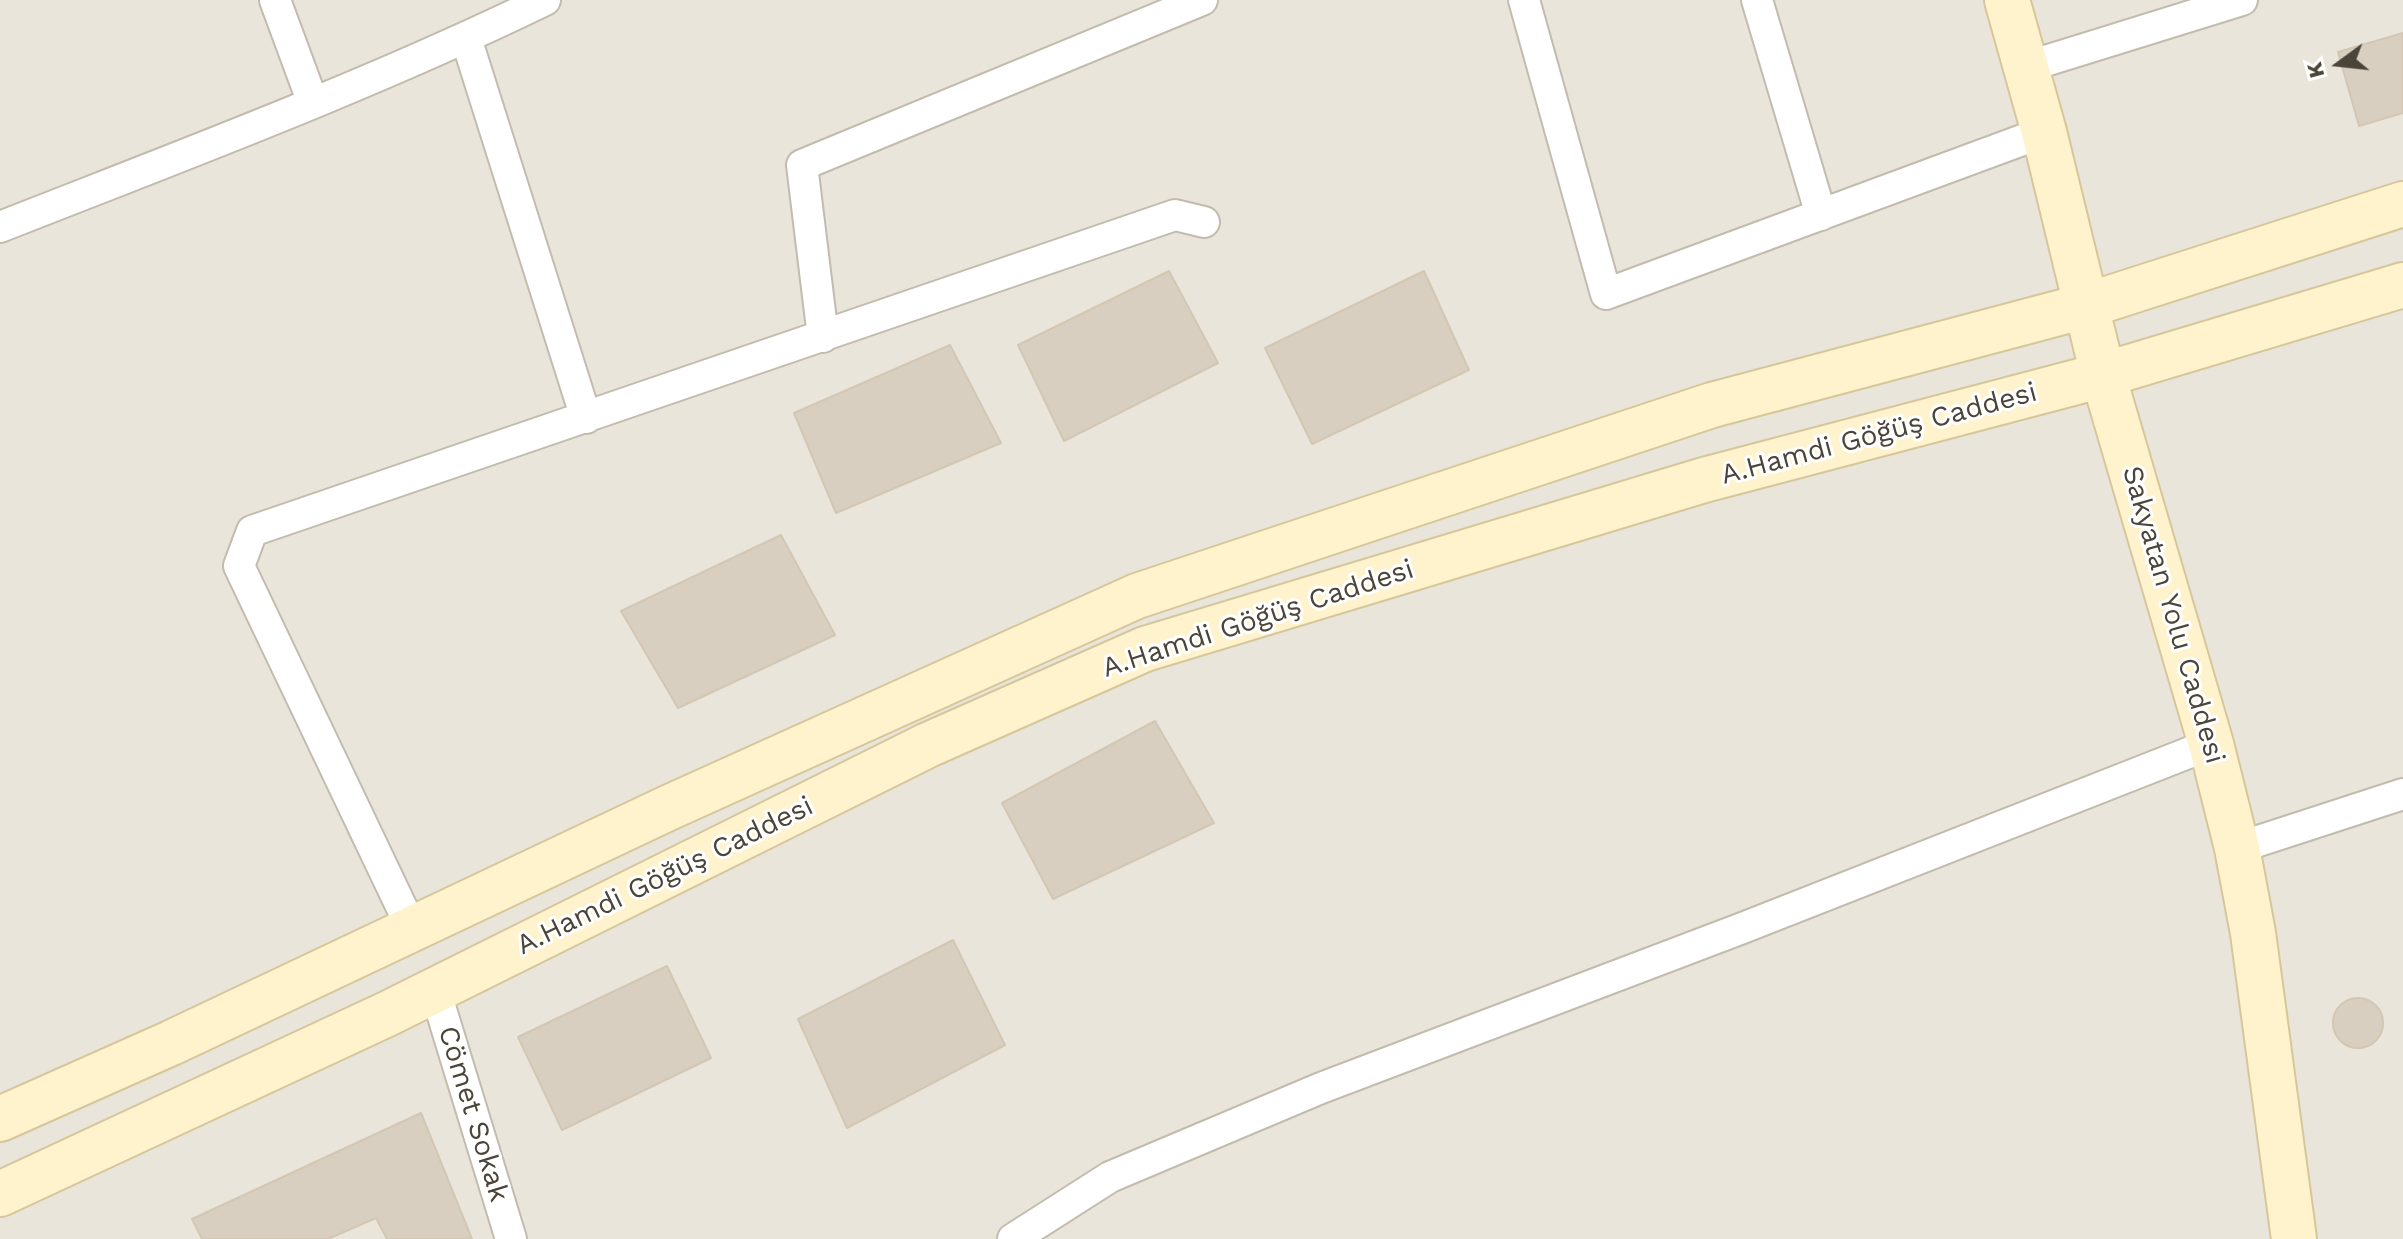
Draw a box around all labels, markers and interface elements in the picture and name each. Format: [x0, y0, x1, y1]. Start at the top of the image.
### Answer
north arrow [2299, 24, 2379, 104]
text: K [2301, 60, 2329, 81]
street label: A.Hamdi Göğüş Caddesi [1717, 376, 2041, 492]
street label: Sakyatan Yolu Caddesi [2114, 462, 2232, 768]
street label: A.Hamdi Göğüş Caddesi [1098, 553, 1418, 685]
street label: A.Hamdi Göğüş Caddesi [511, 790, 819, 962]
street label: Cömet Sokak [430, 1022, 516, 1206]

